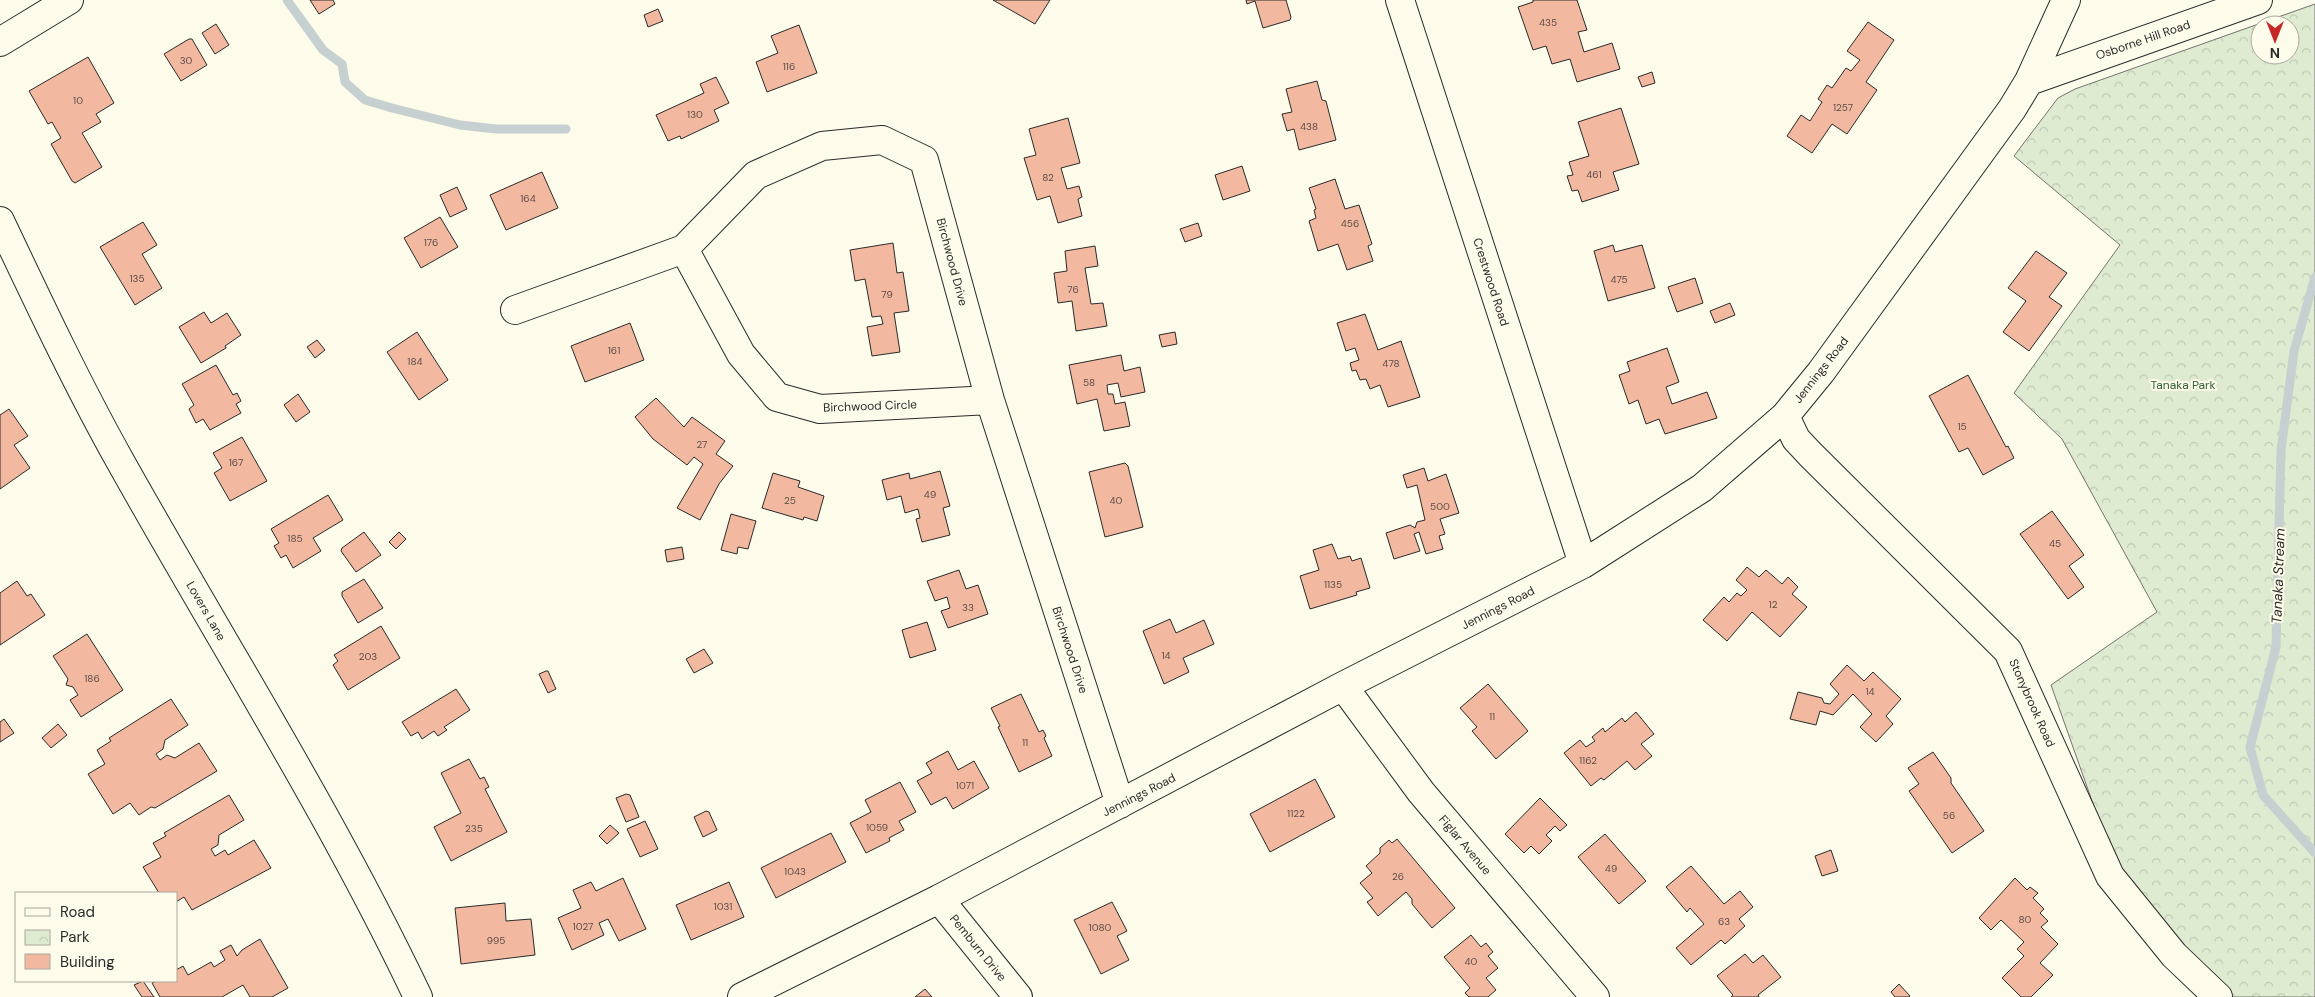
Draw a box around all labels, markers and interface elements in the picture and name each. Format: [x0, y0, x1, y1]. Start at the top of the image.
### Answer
north arrow [2250, 15, 2300, 65]
house number: 435 [1539, 16, 1557, 29]
street label: Osborne Hill Road [2094, 16, 2192, 64]
text: N [2270, 44, 2280, 62]
house number: 30 [180, 54, 193, 67]
house number: 116 [783, 60, 795, 73]
house number: 10 [73, 94, 83, 107]
house number: 1257 [1833, 101, 1853, 114]
house number: 130 [687, 108, 703, 121]
house number: 438 [1300, 120, 1318, 133]
house number: 461 [1586, 168, 1602, 181]
house number: 82 [1042, 171, 1054, 184]
house number: 164 [520, 192, 536, 205]
street label: Birchwood Drive [933, 216, 971, 308]
house number: 456 [1341, 217, 1359, 230]
house number: 176 [424, 236, 438, 249]
street label: Crestwood Road [1469, 236, 1513, 328]
house number: 135 [129, 272, 145, 285]
house number: 475 [1610, 273, 1628, 286]
house number: 76 [1067, 283, 1079, 296]
house number: 79 [881, 288, 893, 301]
street label: Jennings Road [1790, 333, 1852, 407]
house number: 161 [608, 344, 620, 357]
house number: 184 [407, 355, 423, 368]
house number: 478 [1382, 357, 1400, 370]
house number: 58 [1083, 376, 1095, 389]
park label: Tanaka Park [2150, 377, 2216, 393]
street label: Birchwood Circle [823, 396, 917, 416]
house number: 15 [1957, 420, 1967, 433]
house number: 27 [697, 438, 707, 451]
house number: 167 [229, 456, 243, 469]
house number: 49 [924, 488, 936, 501]
house number: 25 [784, 494, 796, 507]
house number: 40 [1110, 494, 1123, 507]
house number: 500 [1430, 500, 1450, 513]
water label: Tanaka Stream [2267, 528, 2289, 624]
house number: 185 [287, 532, 303, 545]
house number: 45 [2049, 537, 2061, 550]
street label: Lovers Lane [183, 578, 230, 644]
house number: 1135 [1324, 578, 1342, 591]
street label: Jennings Road [1459, 583, 1537, 633]
house number: 12 [1769, 598, 1778, 611]
house number: 33 [962, 601, 974, 614]
street label: Birchwood Drive [1048, 605, 1092, 696]
house number: 14 [1161, 649, 1171, 662]
house number: 203 [359, 650, 377, 663]
street label: Stonybrook Road [2005, 656, 2059, 750]
house number: 186 [84, 672, 100, 685]
house number: 14 [1865, 685, 1875, 698]
house number: 11 [1489, 710, 1495, 723]
house number: 11 [1022, 736, 1028, 749]
house number: 1162 [1579, 754, 1597, 767]
street label: Jennings Road [1100, 770, 1178, 820]
house number: 1071 [956, 779, 974, 792]
house number: 1122 [1287, 807, 1305, 820]
house number: 56 [1943, 809, 1955, 822]
street label: Figlar Avenue [1435, 812, 1495, 878]
house number: 1059 [866, 821, 888, 834]
house number: 235 [465, 822, 483, 835]
house number: 49 [1605, 862, 1617, 875]
house number: 1043 [784, 865, 806, 878]
house number: 26 [1392, 870, 1404, 883]
legend [15, 892, 178, 982]
house number: 1031 [714, 900, 732, 913]
text: Road [60, 902, 95, 922]
street label: Pemburn Drive [946, 911, 1010, 985]
house number: 80 [2019, 913, 2032, 926]
house number: 63 [1718, 915, 1730, 928]
house number: 1027 [573, 920, 593, 933]
house number: 1080 [1089, 921, 1112, 934]
text: Park [60, 927, 90, 947]
house number: 995 [487, 934, 505, 947]
text: Building [60, 952, 115, 972]
house number: 40 [1465, 955, 1478, 968]

